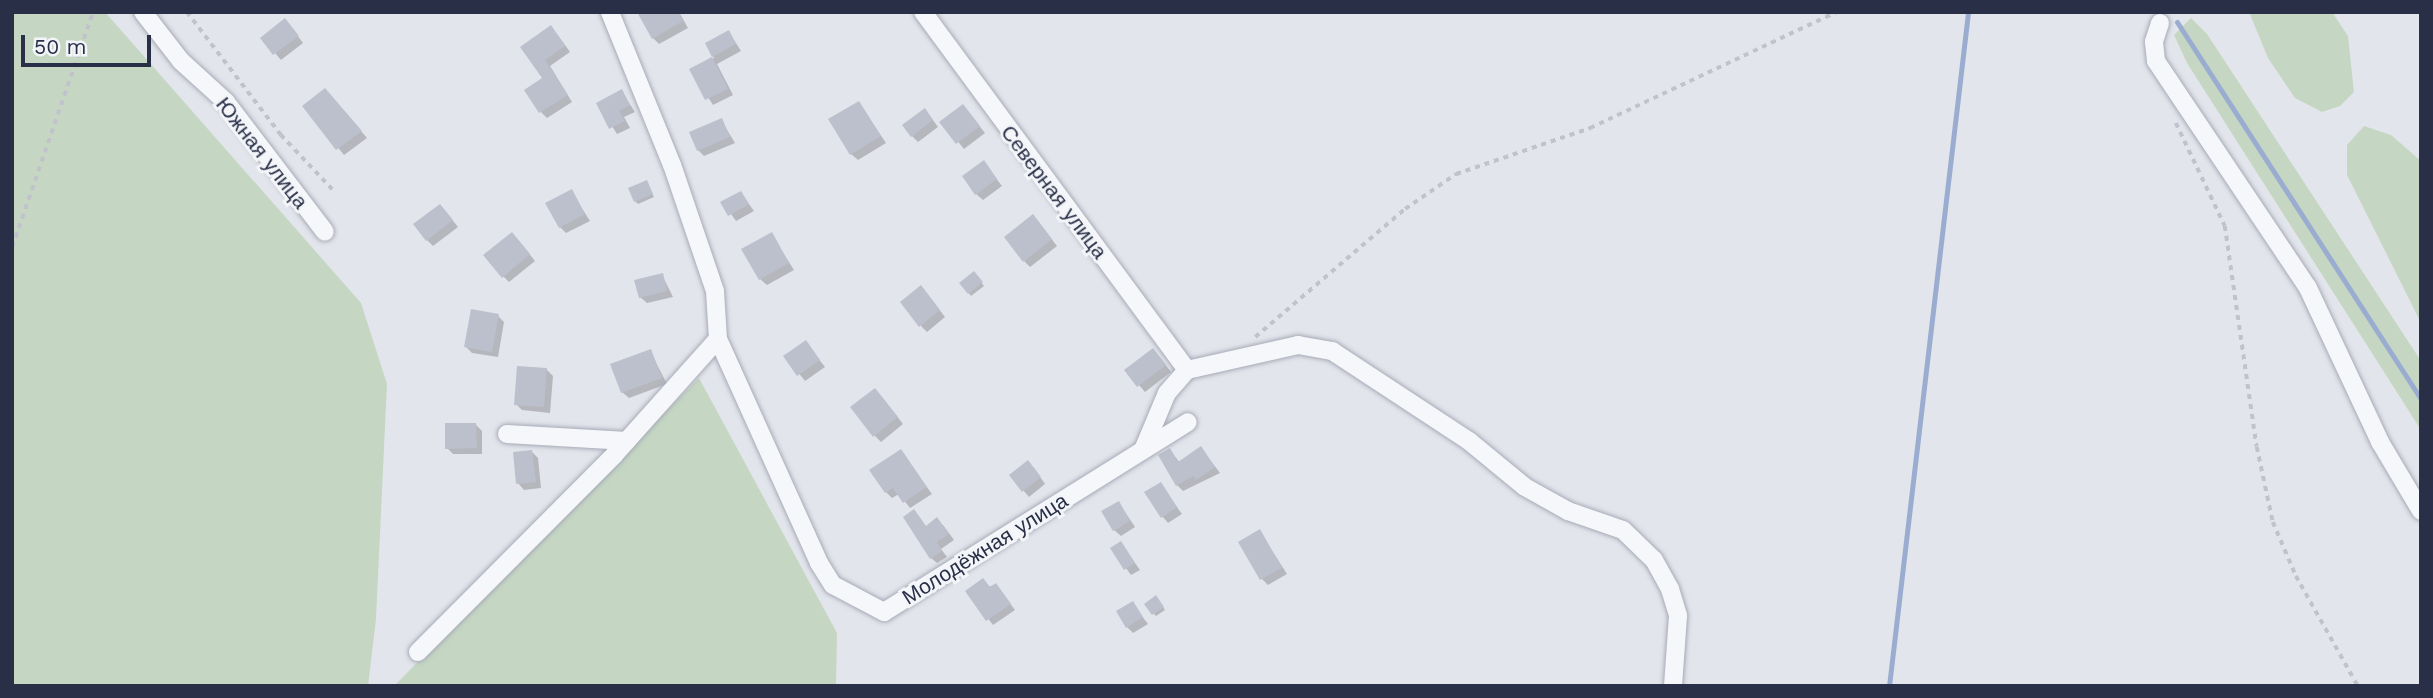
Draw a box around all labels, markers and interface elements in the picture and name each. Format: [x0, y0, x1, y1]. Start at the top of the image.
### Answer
scale bar [24, 21, 154, 65]
text: 50 m [34, 34, 86, 59]
street label: Южная улица [211, 92, 313, 214]
street label: Северная улица [996, 120, 1112, 264]
street label: Молодёжная улица [898, 488, 1072, 610]

